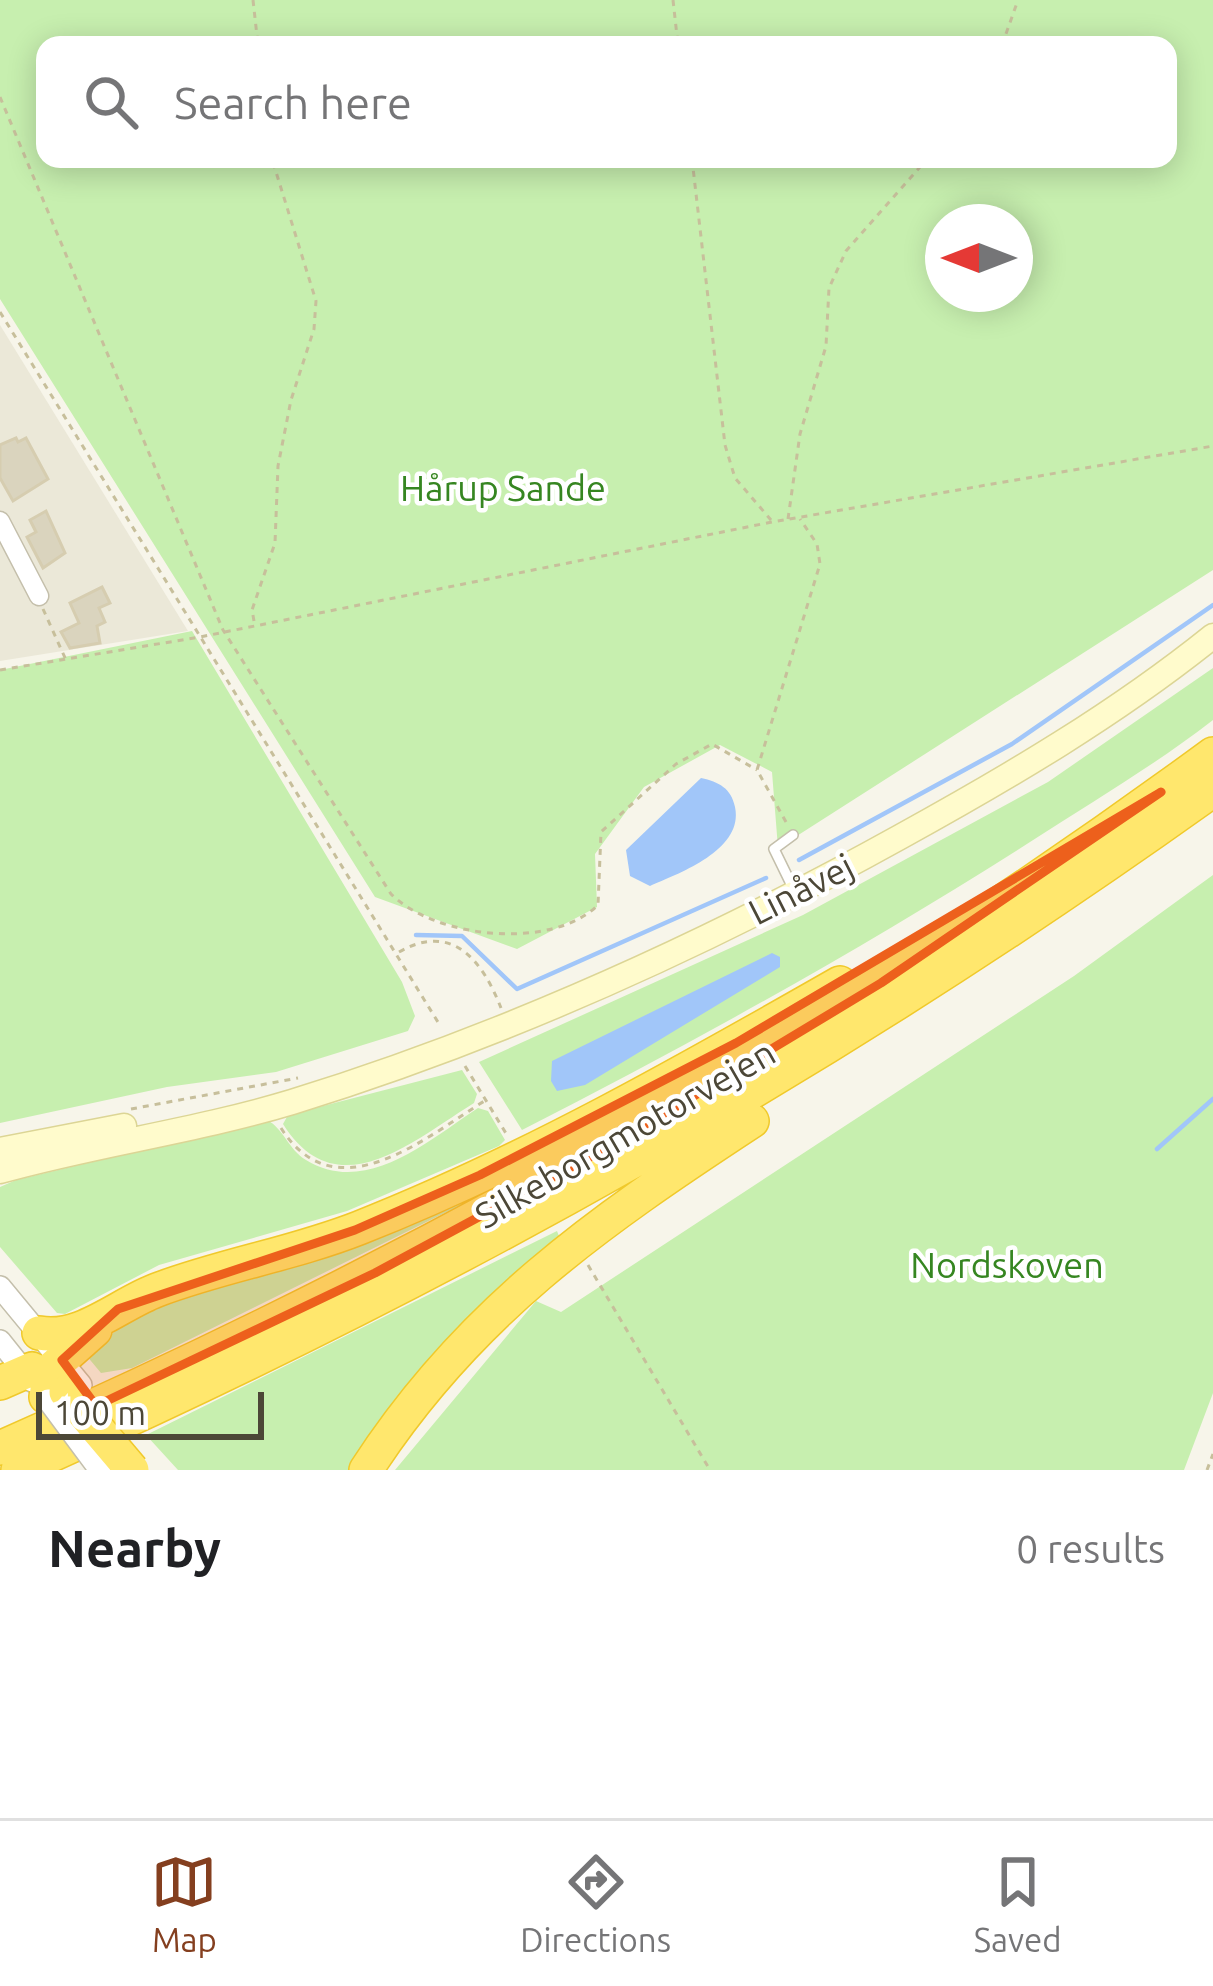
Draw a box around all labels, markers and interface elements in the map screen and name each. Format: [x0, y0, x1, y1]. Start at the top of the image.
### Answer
search box [36, 36, 1177, 168]
icon: search [78, 69, 144, 135]
text: Search here [174, 77, 412, 128]
north arrow [925, 204, 1033, 312]
park label: Hårup Sande [400, 467, 606, 508]
street label: Linåvej [741, 845, 860, 932]
street label: Silkeborgmotorvejen [468, 1031, 782, 1236]
park label: Nordskoven [910, 1244, 1104, 1285]
scale bar [36, 1386, 264, 1439]
text: 100 m [54, 1394, 146, 1431]
text: Nearby [48, 1519, 221, 1577]
text: 0 results [1016, 1527, 1165, 1570]
tab: Map [151, 1849, 217, 1958]
tab: Directions [520, 1849, 671, 1958]
tab: Saved [974, 1849, 1062, 1958]

